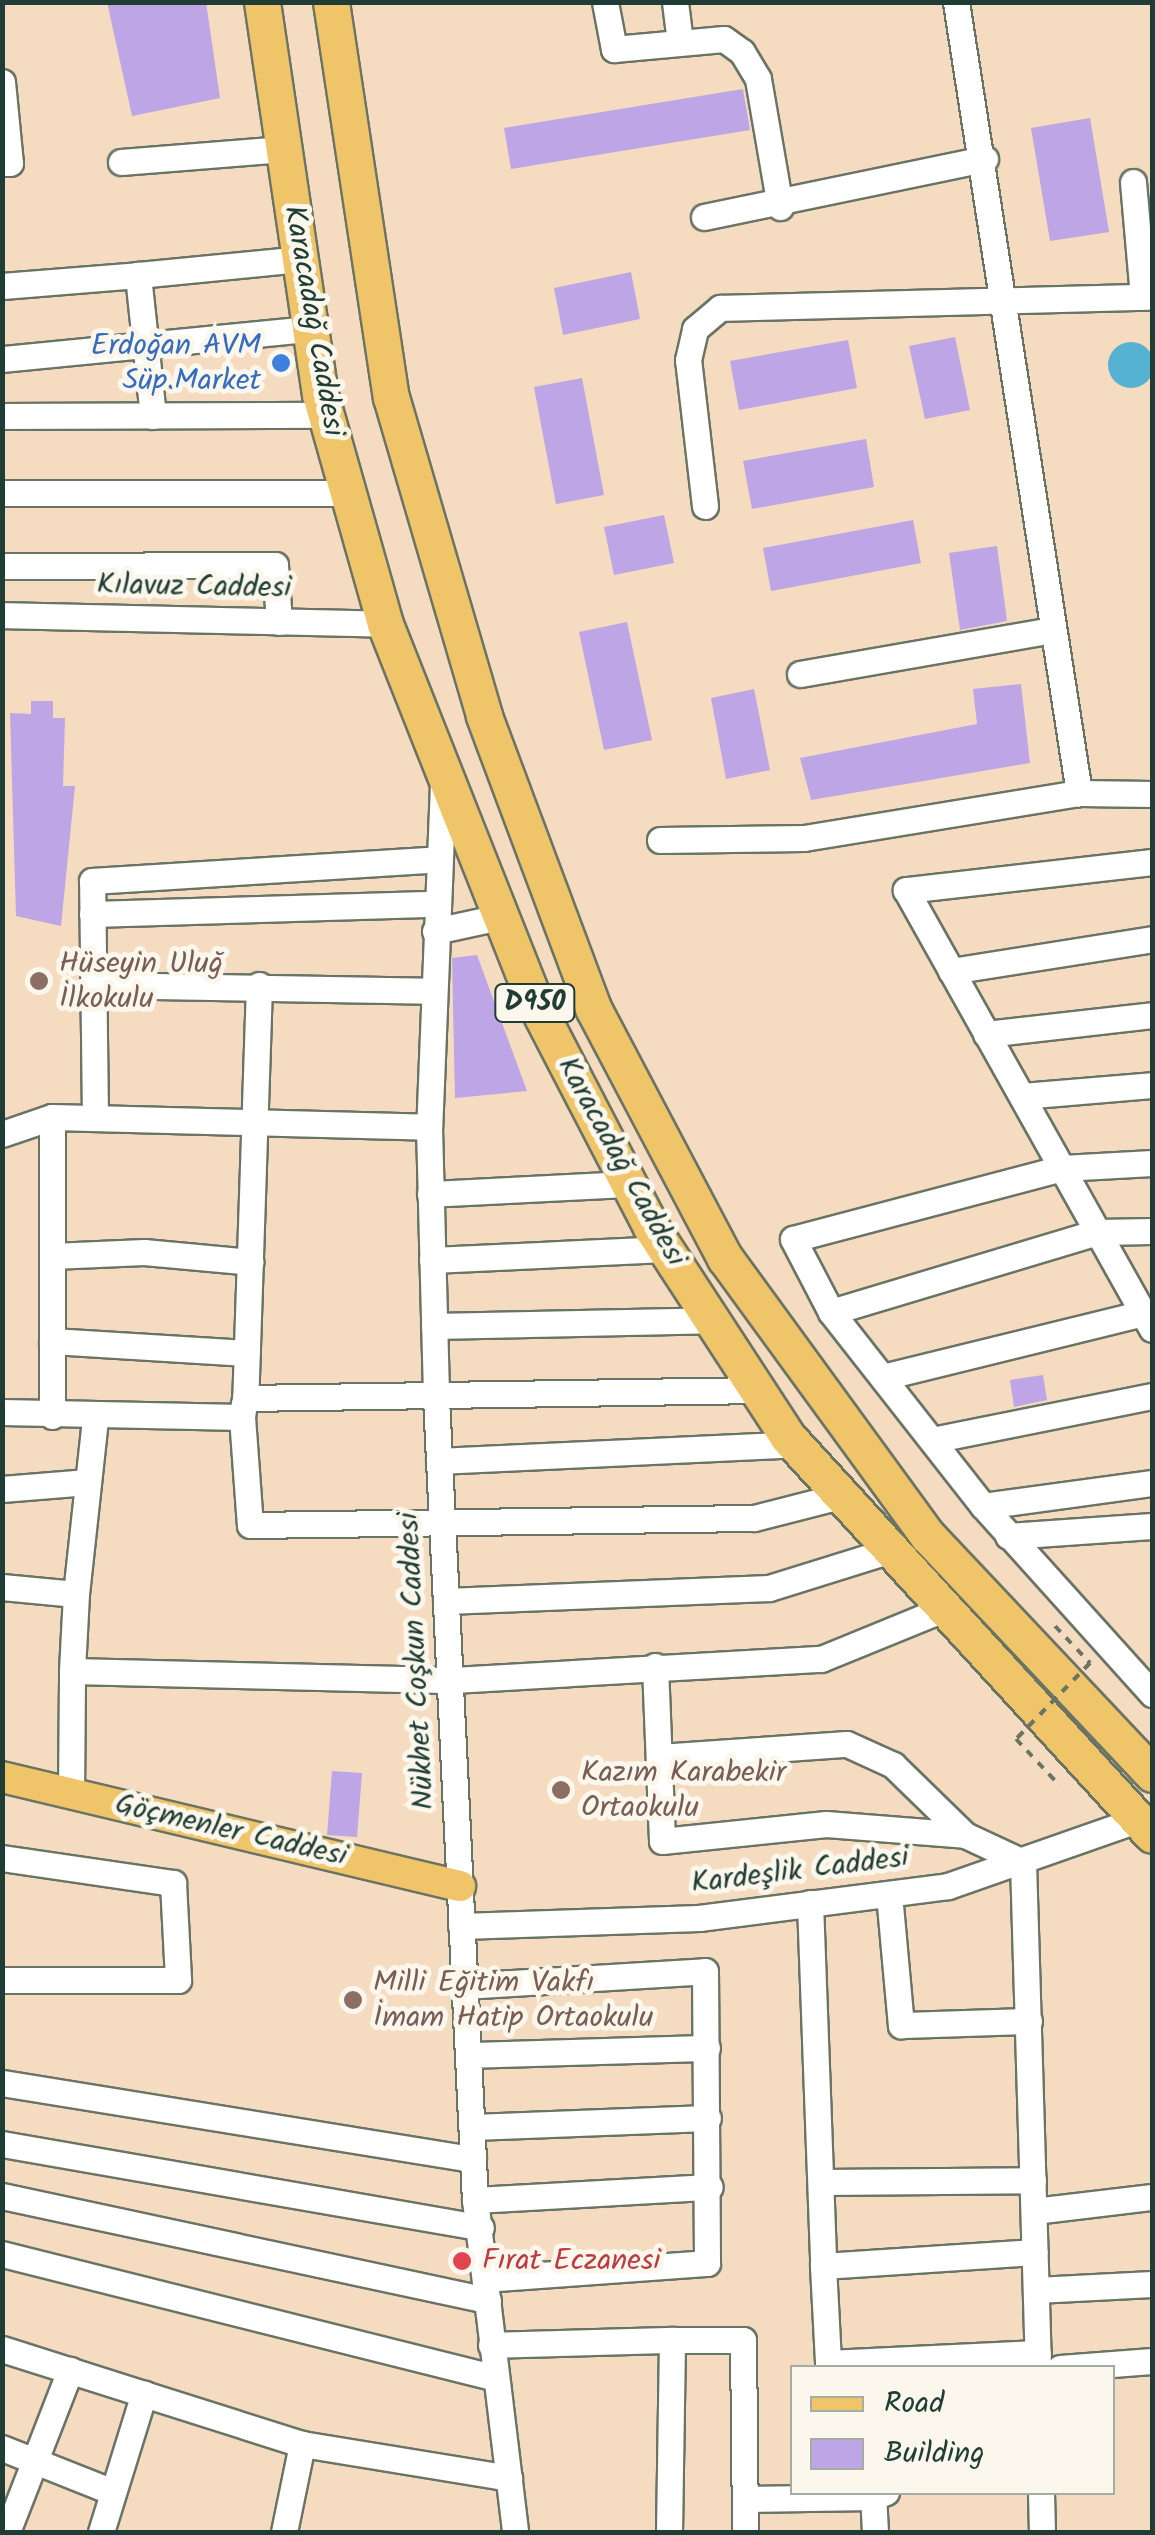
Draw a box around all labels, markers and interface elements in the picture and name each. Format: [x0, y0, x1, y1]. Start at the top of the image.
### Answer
street label: Karacadağ Caddesi [275, 203, 351, 439]
place label: Erdoğan AVM Süp.Market [91, 328, 261, 398]
marker: Erdoğan AVM Süp.Market [270, 352, 292, 374]
street label: Kılavuz Caddesi [96, 567, 292, 607]
place label: Hüseyin Uluğ İlkokulu [59, 946, 223, 1016]
marker: Hüseyin Uluğ İlkokulu [28, 970, 50, 992]
road number: D950 [492, 980, 578, 1026]
street label: Karacadağ Caddesi [549, 1051, 693, 1273]
street label: Nükhet Coşkun Caddesi [391, 1511, 443, 1811]
place label: Kazım Karabekir Ortaokulu [581, 1755, 786, 1826]
marker: Kazım Karabekir Ortaokulu [550, 1779, 572, 1801]
street label: Göçmenler Caddesi [112, 1787, 350, 1875]
street label: Kardeşlik Caddesi [689, 1840, 911, 1902]
place label: Milli Eğitim Vakfı İmam Hatip Ortaokulu [373, 1965, 653, 2036]
marker: Milli Eğitim Vakfı İmam Hatip Ortaokulu [342, 1989, 364, 2011]
place label: Fırat Eczanesi [482, 2243, 661, 2279]
marker: Fırat Eczanesi [451, 2250, 473, 2272]
legend [790, 2365, 1115, 2495]
text: Road [884, 2380, 944, 2428]
text: Building [884, 2430, 984, 2478]

